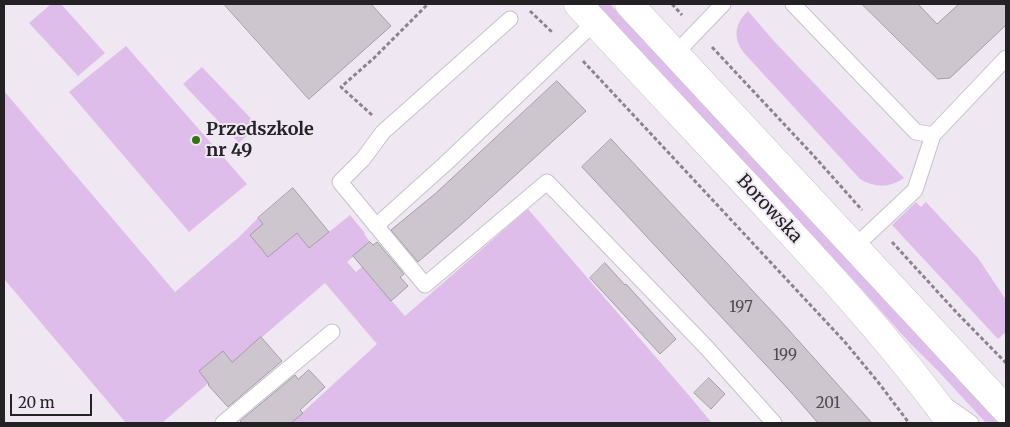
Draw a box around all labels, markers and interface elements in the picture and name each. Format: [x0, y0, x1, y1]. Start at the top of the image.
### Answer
place label: Przedszkole nr 49 [206, 119, 314, 162]
marker: Przedszkole nr 49 [190, 134, 202, 146]
street label: Borowska [732, 170, 806, 248]
house number: 197 [729, 299, 753, 317]
house number: 199 [773, 347, 797, 365]
scale bar [12, 384, 95, 416]
text: 20 m [18, 393, 55, 412]
house number: 201 [816, 395, 840, 413]

